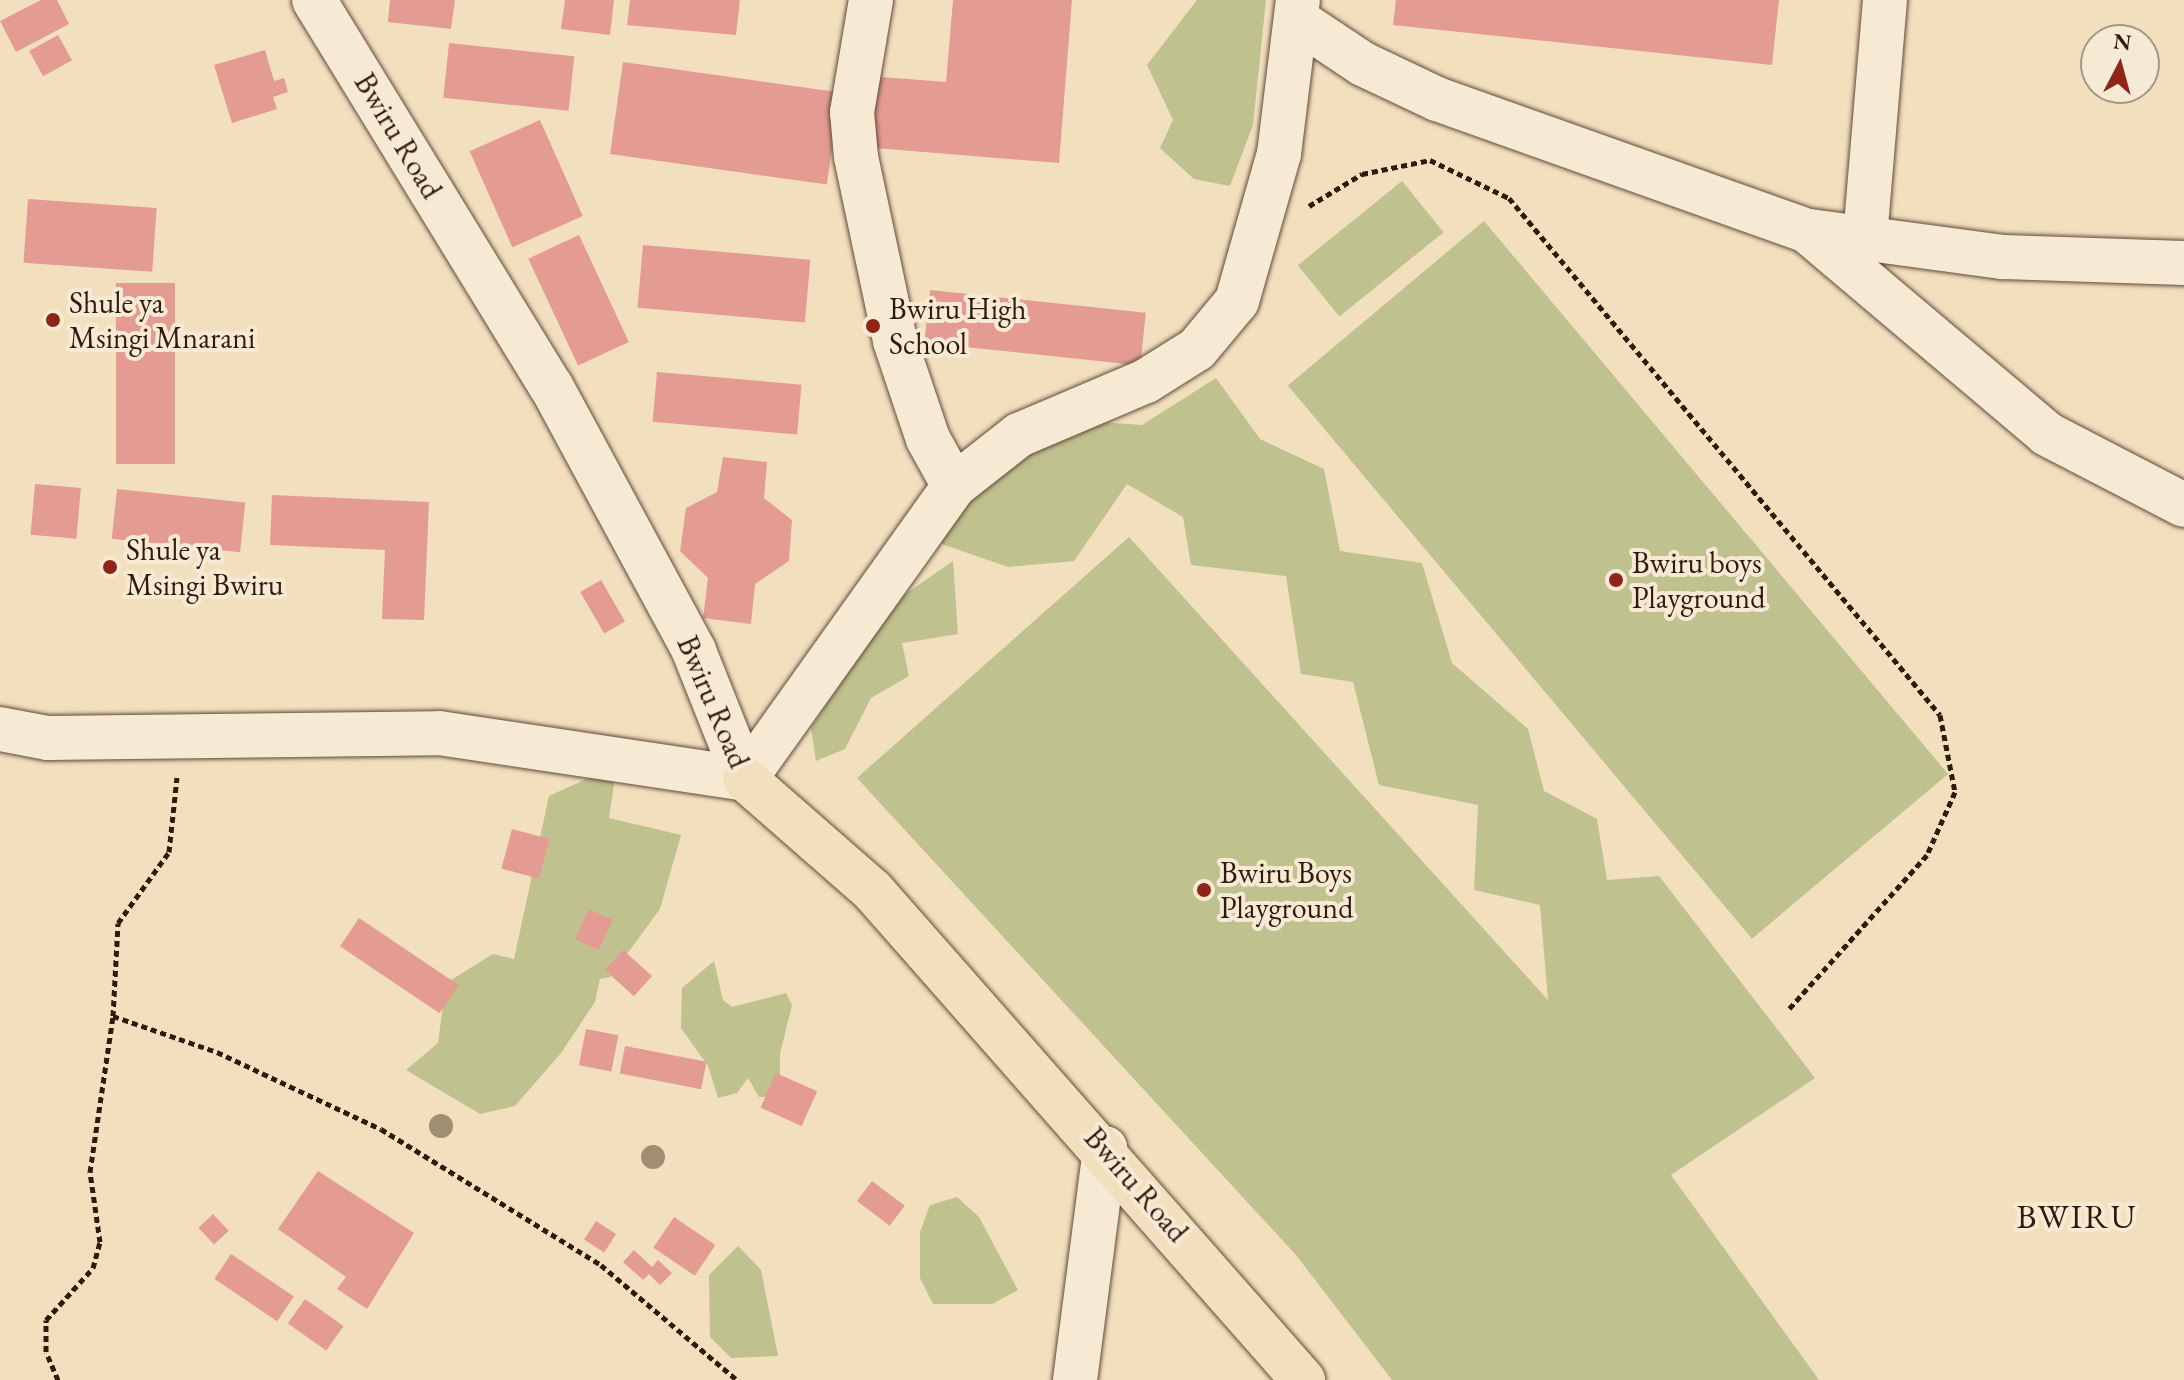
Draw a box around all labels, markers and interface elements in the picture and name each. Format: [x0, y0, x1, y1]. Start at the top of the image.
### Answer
north arrow [2080, 24, 2160, 104]
text: N [2112, 26, 2133, 57]
street label: Bwiru Road [346, 67, 450, 205]
place label: Shule ya Msingi Mnarani [69, 285, 255, 356]
place label: Bwiru High School [889, 291, 1026, 362]
marker: Shule ya Msingi Mnarani [44, 311, 62, 329]
marker: Bwiru High School [864, 317, 882, 335]
place label: Shule ya Msingi Bwiru [126, 532, 284, 602]
place label: Bwiru boys Playground [1632, 545, 1765, 616]
marker: Shule ya Msingi Bwiru [101, 558, 119, 576]
marker: Bwiru boys Playground [1607, 571, 1625, 589]
street label: Bwiru Road [669, 630, 757, 774]
place label: Bwiru Boys Playground [1220, 855, 1353, 926]
marker: Bwiru Boys Playground [1195, 881, 1213, 899]
street label: Bwiru Road [1076, 1120, 1196, 1250]
district label: BWIRU [2017, 1197, 2137, 1237]

